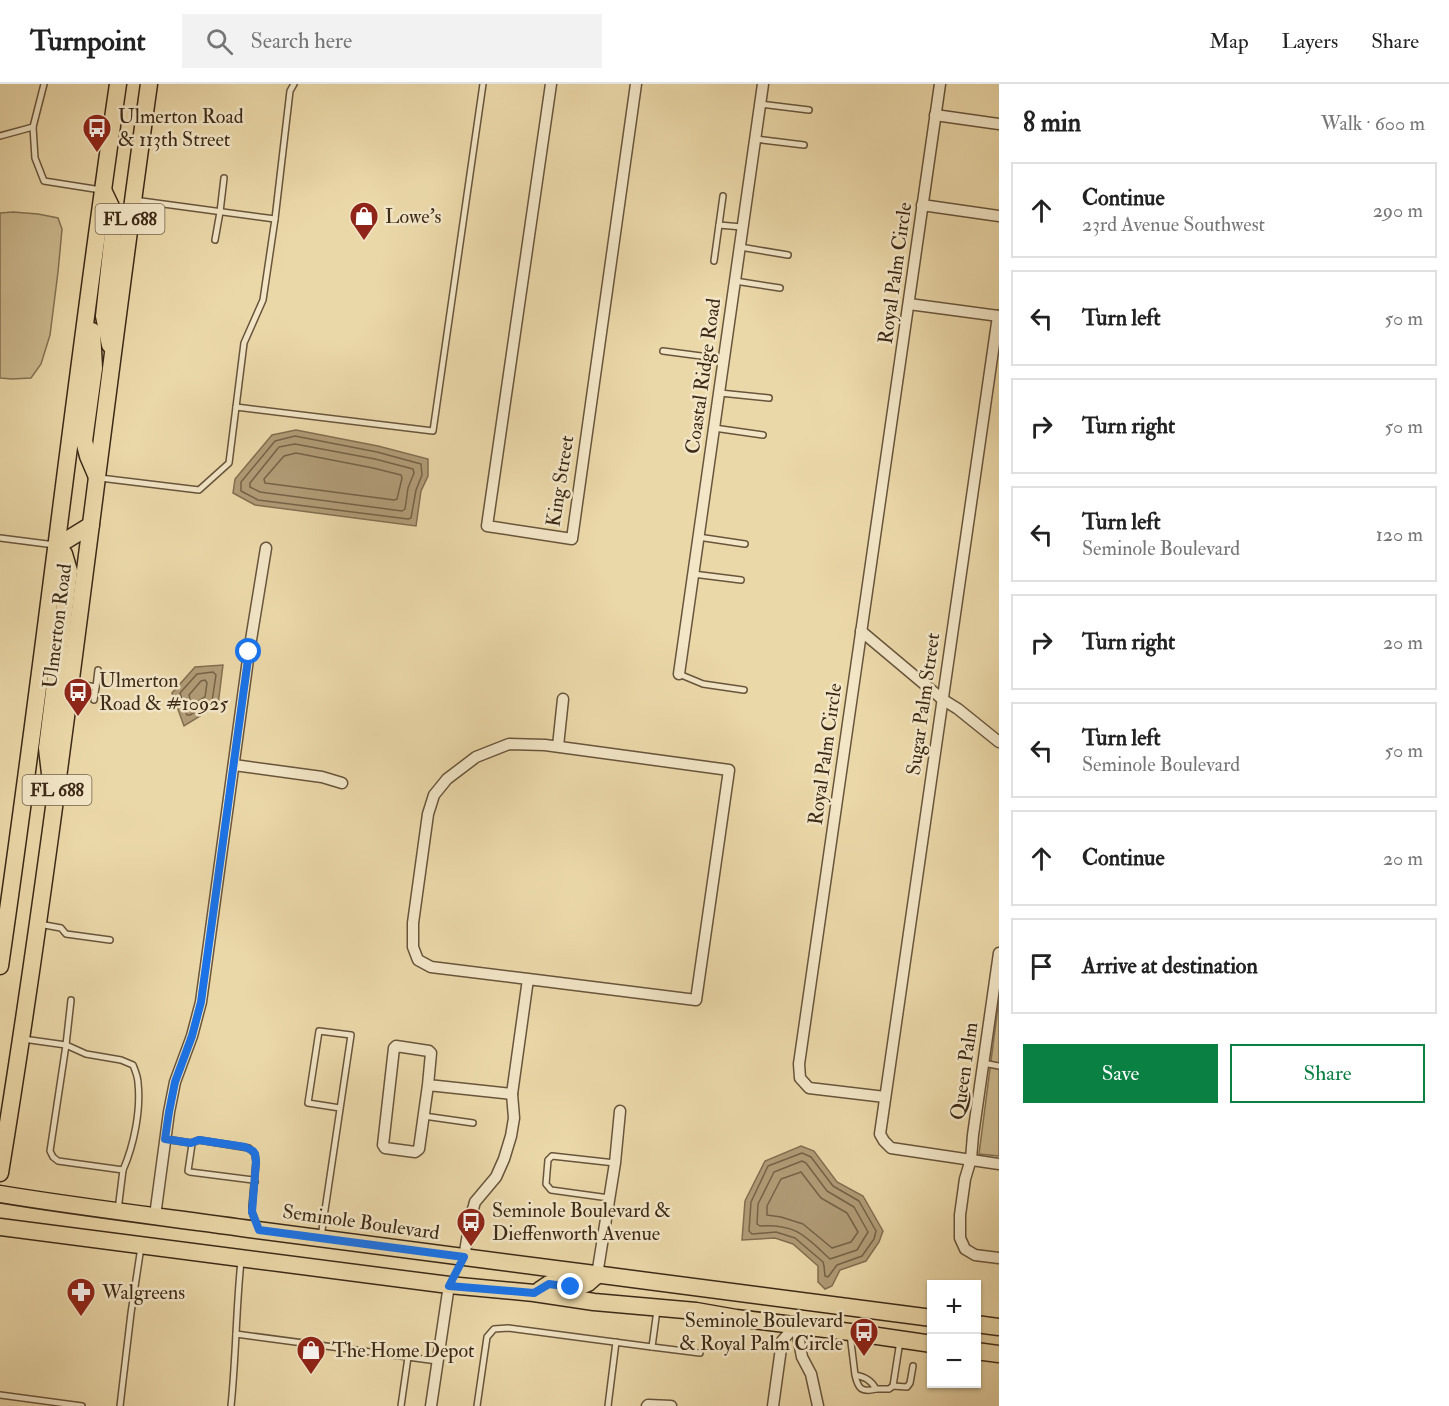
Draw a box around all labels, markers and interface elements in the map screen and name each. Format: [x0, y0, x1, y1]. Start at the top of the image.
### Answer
search box [182, 14, 602, 68]
text: Turnpoint [30, 24, 146, 59]
icon: search [203, 25, 236, 58]
text: Search here [251, 27, 352, 55]
text: Map [1209, 28, 1249, 55]
text: Layers [1282, 28, 1338, 55]
text: Share [1371, 28, 1419, 55]
place label: Ulmerton Road & 113th Street [118, 104, 244, 152]
text: 8 min [1023, 107, 1081, 139]
text: Walk · 600 m [1321, 111, 1425, 136]
bus stop icon: Ulmerton Road & 113th Street [81, 112, 113, 154]
text: Continue [1082, 184, 1165, 212]
icon: ahead [1025, 194, 1058, 227]
text: 290 m [1373, 198, 1423, 223]
shop icon: Lowe's [348, 200, 380, 242]
street label: Royal Palm Circle [873, 201, 917, 345]
road number: FL 688 [96, 204, 164, 234]
place label: Lowe's [385, 204, 441, 229]
text: 23rd Avenue Southwest [1082, 212, 1265, 237]
street label: Coastal Ridge Road [680, 296, 726, 455]
icon: left [1025, 302, 1058, 335]
text: Turn left [1082, 304, 1161, 332]
text: 50 m [1384, 306, 1423, 331]
icon: right [1025, 410, 1058, 443]
text: Turn right [1082, 412, 1175, 440]
text: 50 m [1384, 414, 1423, 439]
street label: King Street [540, 433, 580, 528]
text: Turn left [1082, 508, 1161, 536]
icon: left [1025, 518, 1058, 551]
text: 120 m [1376, 522, 1423, 547]
text: Seminole Boulevard [1082, 536, 1240, 561]
street label: Ulmerton Road [37, 562, 77, 690]
icon: right [1025, 626, 1058, 659]
text: Turn right [1082, 628, 1175, 656]
text: 20 m [1383, 630, 1423, 655]
street label: Sugar Palm Street [901, 631, 945, 777]
route start [235, 638, 261, 664]
place label: Ulmerton Road & #10925 [99, 668, 228, 716]
bus stop icon: Ulmerton Road & #10925 [62, 676, 94, 718]
street label: Royal Palm Circle [803, 682, 847, 826]
text: Turn left [1082, 724, 1161, 752]
icon: left [1025, 734, 1058, 767]
text: 50 m [1384, 738, 1423, 763]
text: Seminole Boulevard [1082, 752, 1240, 777]
road number: FL 688 [22, 775, 92, 805]
icon: ahead [1025, 842, 1058, 875]
text: Continue [1082, 844, 1165, 872]
text: 20 m [1383, 846, 1423, 871]
icon: arrive [1025, 950, 1058, 983]
text: Arrive at destination [1082, 952, 1258, 980]
street label: Queen Palm [945, 1020, 983, 1122]
button: Save [1023, 1044, 1218, 1103]
button: Share [1230, 1044, 1425, 1103]
place label: Seminole Boulevard & Dieffenworth Avenue [492, 1198, 671, 1246]
street label: Seminole Boulevard [281, 1199, 441, 1245]
bus stop icon: Seminole Boulevard & Dieffenworth Avenue [455, 1206, 487, 1248]
route end [557, 1273, 583, 1299]
pharmacy icon: Walgreens [65, 1276, 97, 1318]
place label: Walgreens [101, 1280, 185, 1305]
map controls [927, 1280, 981, 1388]
button: + [927, 1280, 981, 1334]
place label: Seminole Boulevard & Royal Palm Circle [679, 1308, 843, 1356]
bus stop icon: Seminole Boulevard & Royal Palm Circle [848, 1316, 880, 1358]
shop icon: The Home Depot [295, 1334, 327, 1376]
button: − [927, 1334, 981, 1388]
place label: The Home Depot [332, 1338, 475, 1364]

